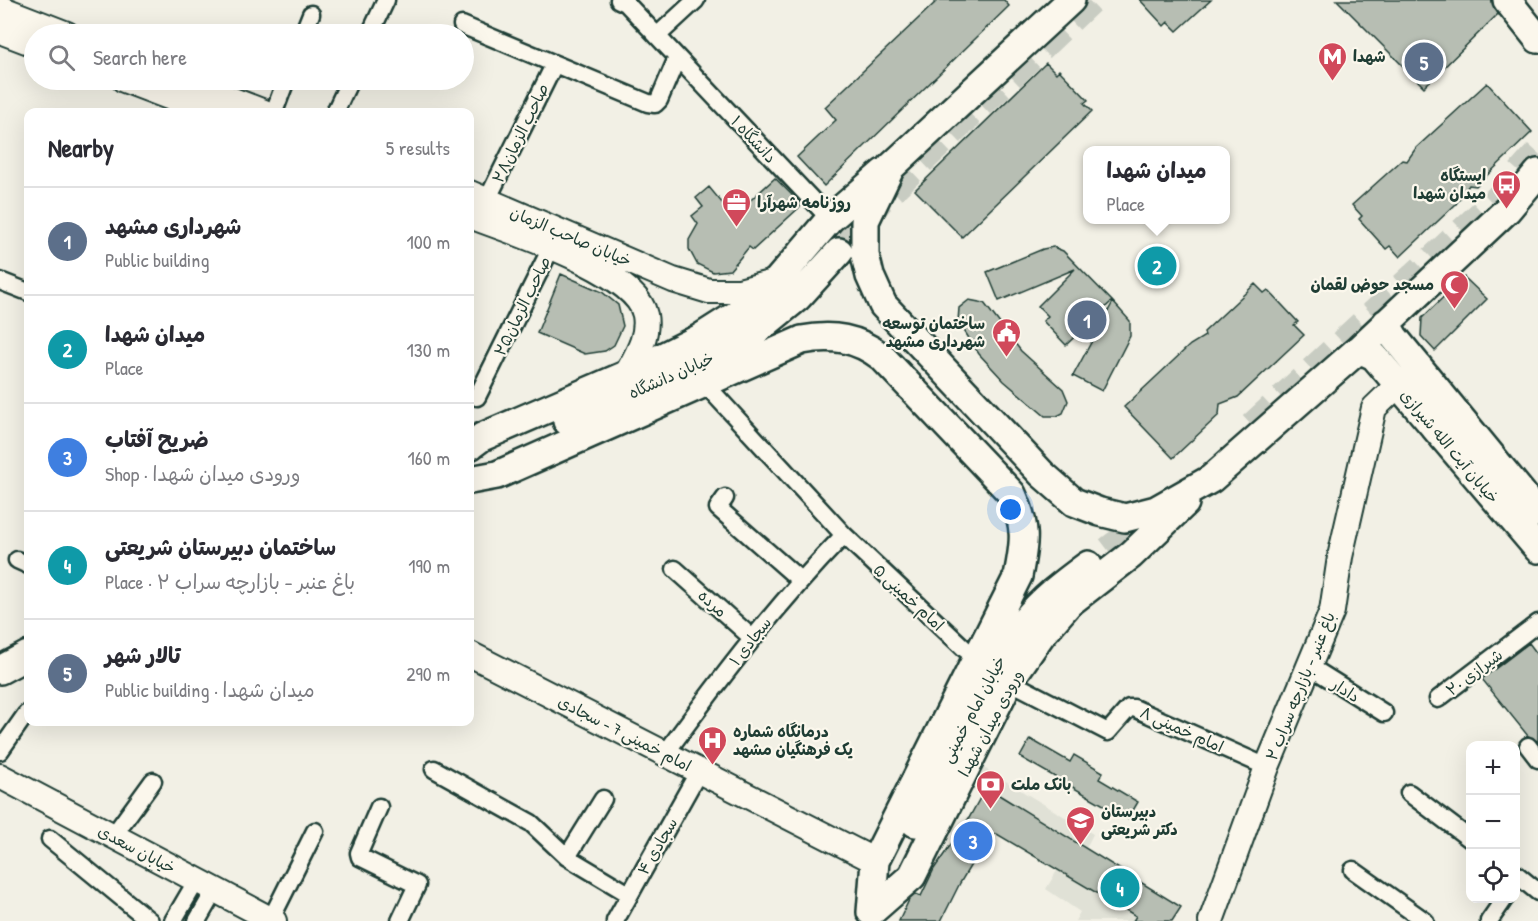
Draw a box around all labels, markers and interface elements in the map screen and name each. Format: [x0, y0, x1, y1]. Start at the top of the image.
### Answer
search box [24, 24, 474, 90]
metro station icon: شهدا [1316, 40, 1348, 82]
pin: 5 [1404, 40, 1444, 84]
icon: search [45, 41, 78, 74]
text: Search here [93, 42, 187, 72]
place label: شهدا [1353, 45, 1386, 67]
street label: صاحب الزمان۲۸ [486, 80, 554, 186]
street label: دانشگاه ۱ [726, 111, 782, 167]
text: Nearby [48, 130, 114, 165]
text: 5 results [386, 134, 450, 161]
popup [1083, 146, 1230, 224]
text: میدان شهدا [1106, 155, 1207, 185]
place label: ایستگاه میدان شهدا [1413, 164, 1486, 204]
bus stop icon: ایستگاه میدان شهدا [1491, 168, 1523, 210]
office icon: روزنامه شهرآرا [720, 186, 752, 228]
text: Place [1106, 190, 1145, 217]
place label: روزنامه شهرآرا [757, 191, 851, 213]
street label: خیابان صاحب الزمان [507, 201, 635, 271]
text: شهرداری مشهد [105, 211, 241, 241]
text: 1 [64, 228, 71, 255]
text: 100 m [407, 228, 450, 255]
pin: 2 [1138, 244, 1176, 288]
text: Public building [105, 246, 209, 273]
street label: صاحب الزمان۲۵ [488, 253, 556, 359]
mosque icon: مسجد حوض لقمان [1439, 268, 1471, 310]
place label: مسجد حوض لقمان [1310, 273, 1434, 295]
pin: 1 [1068, 298, 1106, 342]
place label: ساختمان توسعه شهرداری مشهد [882, 312, 985, 352]
public building icon: ساختمان توسعه شهرداری مشهد [990, 316, 1022, 358]
text: میدان شهدا [105, 319, 205, 349]
text: 2 [63, 336, 72, 363]
text: 130 m [407, 336, 450, 363]
street label: خیابان دانشگاه [625, 346, 717, 404]
text: Place [105, 354, 144, 381]
street label: خیابان آیت الله شیرازی [1396, 384, 1504, 508]
text: ضریح آفتاب [105, 424, 209, 454]
text: 3 [63, 444, 72, 471]
text: 160 m [408, 444, 450, 471]
text: Shop · ورودی میدان شهدا [105, 460, 300, 487]
your location [996, 495, 1025, 524]
text: ساختمان دبیرستان شریعتی [105, 532, 336, 562]
text: 4 [64, 552, 71, 579]
text: 190 m [408, 552, 450, 579]
street label: امام خمینی ۵ [867, 558, 949, 637]
text: Place · باغ عنبر - بازارچه سراب ۲ [105, 568, 355, 595]
street label: مرده [694, 584, 732, 622]
street label: باغ عنبر - بازارچه سراب ۲ [1260, 608, 1341, 764]
street label: سجادی ۱ [724, 612, 776, 670]
text: تالار شهر [105, 640, 181, 670]
street label: شیرازی ۲۰ [1441, 643, 1507, 701]
street label: خیابان امام خمینی [936, 652, 1012, 767]
text: 5 [63, 660, 72, 687]
text: 290 m [406, 660, 450, 687]
street label: ورودی میدان شهدا [953, 666, 1027, 780]
street label: دادار [1326, 672, 1364, 707]
text: Public building · میدان شهدا [105, 676, 315, 703]
street label: امام خمینی 7 - سجادی [553, 690, 696, 778]
street label: امام خمینی ۸ [1136, 701, 1227, 759]
place label: درمانگاه شماره یک فرهنگیان مشهد [733, 720, 853, 760]
hospital icon: درمانگاه شماره یک فرهنگیان مشهد [696, 724, 728, 766]
map controls [1466, 741, 1520, 903]
button: + [1466, 741, 1520, 795]
bank icon: بانک ملت [974, 768, 1006, 810]
place label: بانک ملت [1011, 773, 1071, 795]
button: − [1466, 795, 1520, 849]
place label: دبیرستان دکتر شریعتی [1101, 800, 1178, 840]
school or university icon: دبیرستان دکتر شریعتی [1064, 804, 1096, 846]
street label: سجادی ۴ [632, 813, 682, 879]
pin: 3 [954, 818, 992, 864]
street label: خیابان سعدی [94, 819, 180, 879]
button: locate [1466, 849, 1520, 903]
pin: 4 [1100, 866, 1140, 910]

